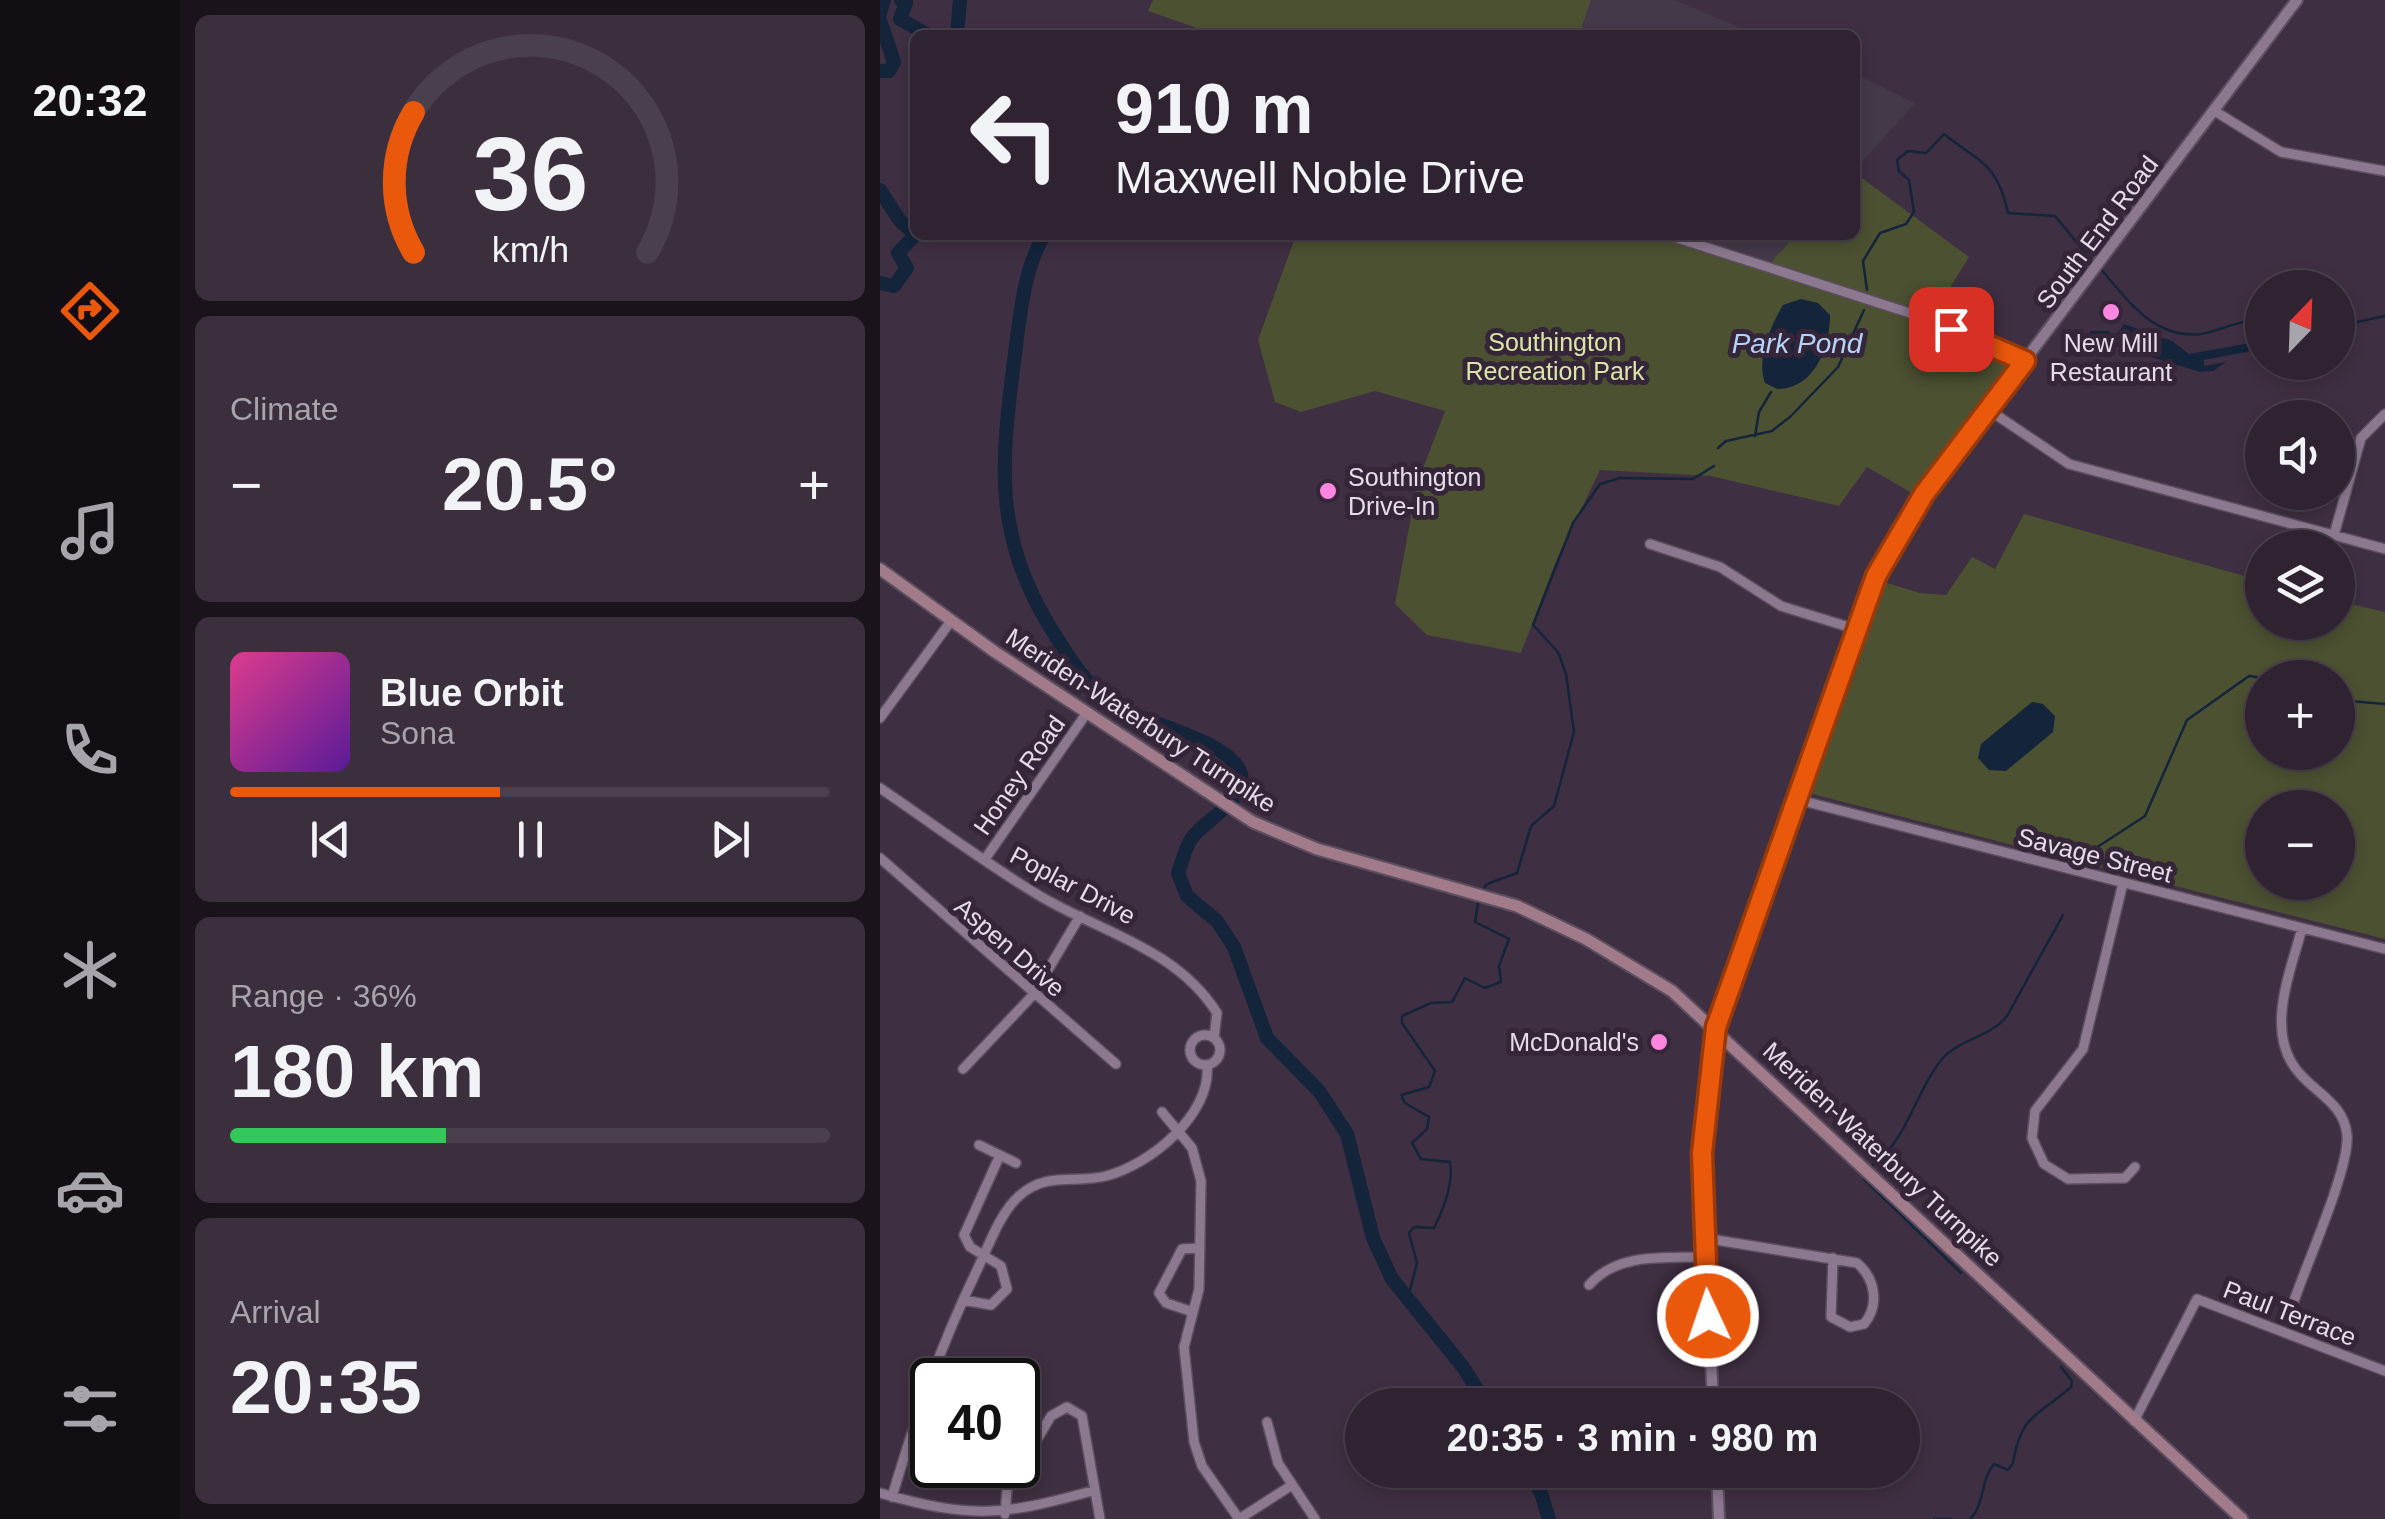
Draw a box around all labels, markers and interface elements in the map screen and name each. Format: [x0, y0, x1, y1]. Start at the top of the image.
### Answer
icon: left [950, 70, 1080, 200]
text: 910 m [1115, 70, 1313, 148]
text: 20:32 [32, 75, 148, 126]
text: 36 [472, 116, 588, 232]
street label: South End Road [2031, 150, 2163, 314]
text: Maxwell Noble Drive [1115, 152, 1525, 203]
text: km/h [491, 230, 569, 270]
north arrow [2245, 270, 2355, 380]
map controls [2245, 270, 2355, 900]
icon: directions [55, 276, 125, 346]
pin [1909, 287, 1994, 372]
marker: New Mill Restaurant [2100, 301, 2122, 323]
icon: arrive [1924, 302, 1979, 357]
park label: Southington Recreation Park [1465, 328, 1645, 385]
water label: Park Pond [1732, 328, 1864, 359]
place label: New Mill Restaurant [2050, 329, 2172, 386]
text: Climate [230, 391, 338, 427]
button: sound [2245, 400, 2355, 510]
text: 20.5° [442, 442, 618, 526]
text: − [230, 454, 262, 516]
text: + [798, 454, 830, 516]
place label: Southington Drive-In [1348, 463, 1481, 520]
marker: Southington Drive-In [1317, 480, 1339, 502]
icon: music [55, 496, 125, 566]
button: layers [2245, 530, 2355, 640]
street label: Meriden-Waterbury Turnpike [1001, 622, 1281, 818]
button: + [2245, 660, 2355, 770]
text: Blue Orbit [380, 672, 564, 714]
street label: Honey Road [968, 710, 1070, 840]
icon: phone [55, 715, 125, 785]
text: Sona [380, 715, 455, 751]
button: − [2245, 790, 2355, 900]
icon: previous [303, 812, 358, 867]
icon: pause [503, 812, 558, 867]
icon: next [703, 812, 758, 867]
street label: Savage Street [2015, 822, 2175, 888]
street label: Poplar Drive [1006, 840, 1140, 930]
street label: Aspen Drive [949, 892, 1071, 1002]
icon: climate [55, 935, 125, 1005]
text: Range · 36% [230, 978, 417, 1014]
place label: McDonald's [1509, 1028, 1639, 1056]
text: 180 km [230, 1029, 484, 1113]
marker: McDonald's [1648, 1031, 1670, 1053]
street label: Meriden-Waterbury Turnpike [1758, 1036, 2008, 1272]
icon: car [55, 1155, 125, 1225]
position arrow [1656, 1264, 1760, 1368]
street label: Paul Terrace [2220, 1275, 2360, 1351]
text: Arrival [230, 1294, 321, 1330]
text: 20:35 [230, 1345, 422, 1429]
speed limit sign: 40 [910, 1358, 1040, 1488]
icon: filters [55, 1374, 125, 1444]
text: 20:35 · 3 min · 980 m [1447, 1417, 1818, 1459]

